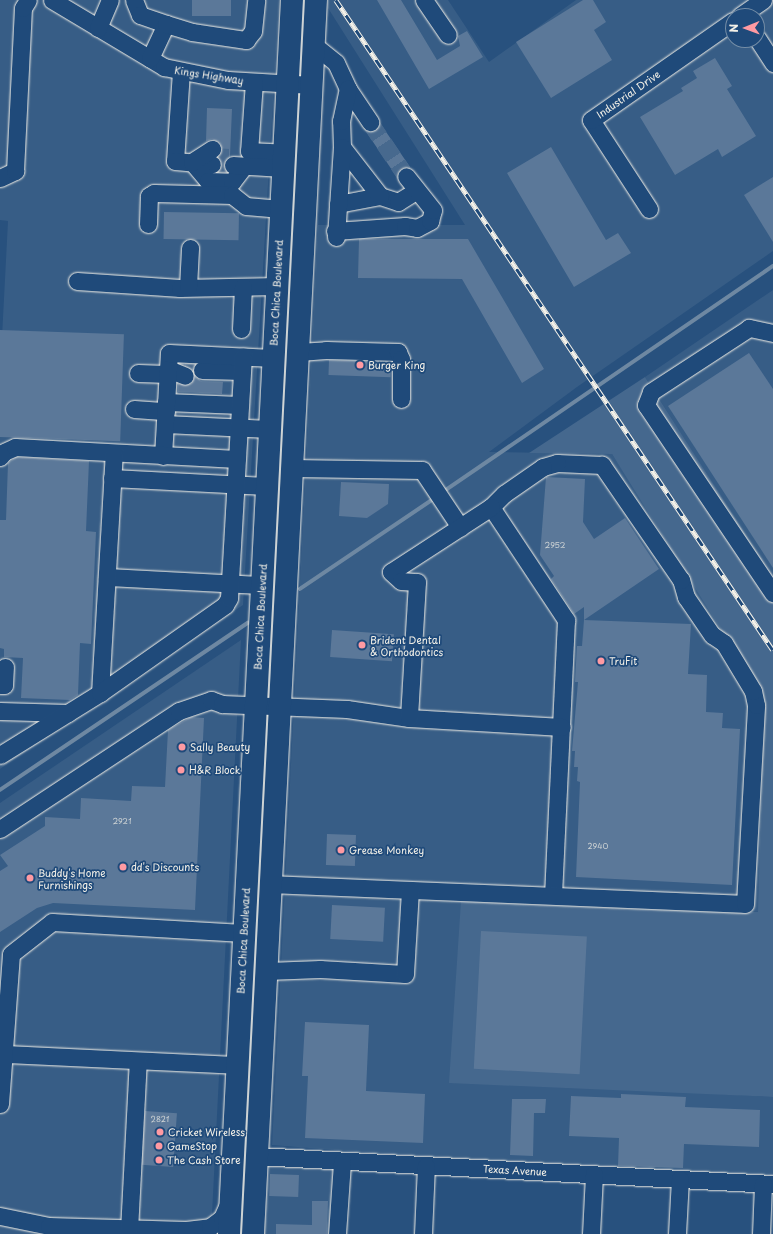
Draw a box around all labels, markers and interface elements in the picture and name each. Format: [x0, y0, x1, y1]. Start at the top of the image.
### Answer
north arrow [725, 8, 765, 48]
text: N [725, 24, 742, 33]
street label: Kings Highway [173, 64, 245, 86]
street label: Industrial Drive [594, 68, 662, 120]
street label: Boca Chica Boulevard [267, 240, 285, 346]
place label: Burger King [368, 359, 425, 371]
marker: Burger King [355, 360, 365, 370]
house number: 2952 [545, 541, 565, 551]
street label: Boca Chica Boulevard [251, 564, 269, 670]
place label: Brident Dental & Orthodontics [370, 633, 443, 656]
marker: Brident Dental & Orthodontics [357, 640, 367, 650]
place label: TruFit [609, 655, 637, 667]
marker: TruFit [596, 656, 606, 666]
place label: Sally Beauty [190, 741, 251, 753]
marker: Sally Beauty [177, 742, 187, 752]
place label: H&R Block [189, 764, 241, 776]
marker: H&R Block [176, 765, 186, 775]
house number: 2921 [112, 817, 132, 827]
house number: 2940 [588, 842, 608, 852]
place label: Grease Monkey [349, 844, 424, 856]
marker: Grease Monkey [336, 845, 346, 855]
place label: dd's Discounts [131, 861, 200, 873]
marker: dd's Discounts [118, 862, 128, 872]
place label: Buddy's Home Furnishings [38, 866, 106, 890]
marker: Buddy's Home Furnishings [25, 873, 35, 883]
street label: Boca Chica Boulevard [234, 888, 252, 994]
house number: 2821 [151, 1115, 169, 1125]
place label: Cricket Wireless [168, 1126, 247, 1138]
marker: Cricket Wireless [155, 1127, 165, 1137]
place label: GameStop [167, 1140, 217, 1152]
marker: GameStop [154, 1141, 164, 1151]
place label: The Cash Store [167, 1154, 241, 1166]
marker: The Cash Store [154, 1155, 164, 1165]
street label: Texas Avenue [483, 1162, 547, 1178]

